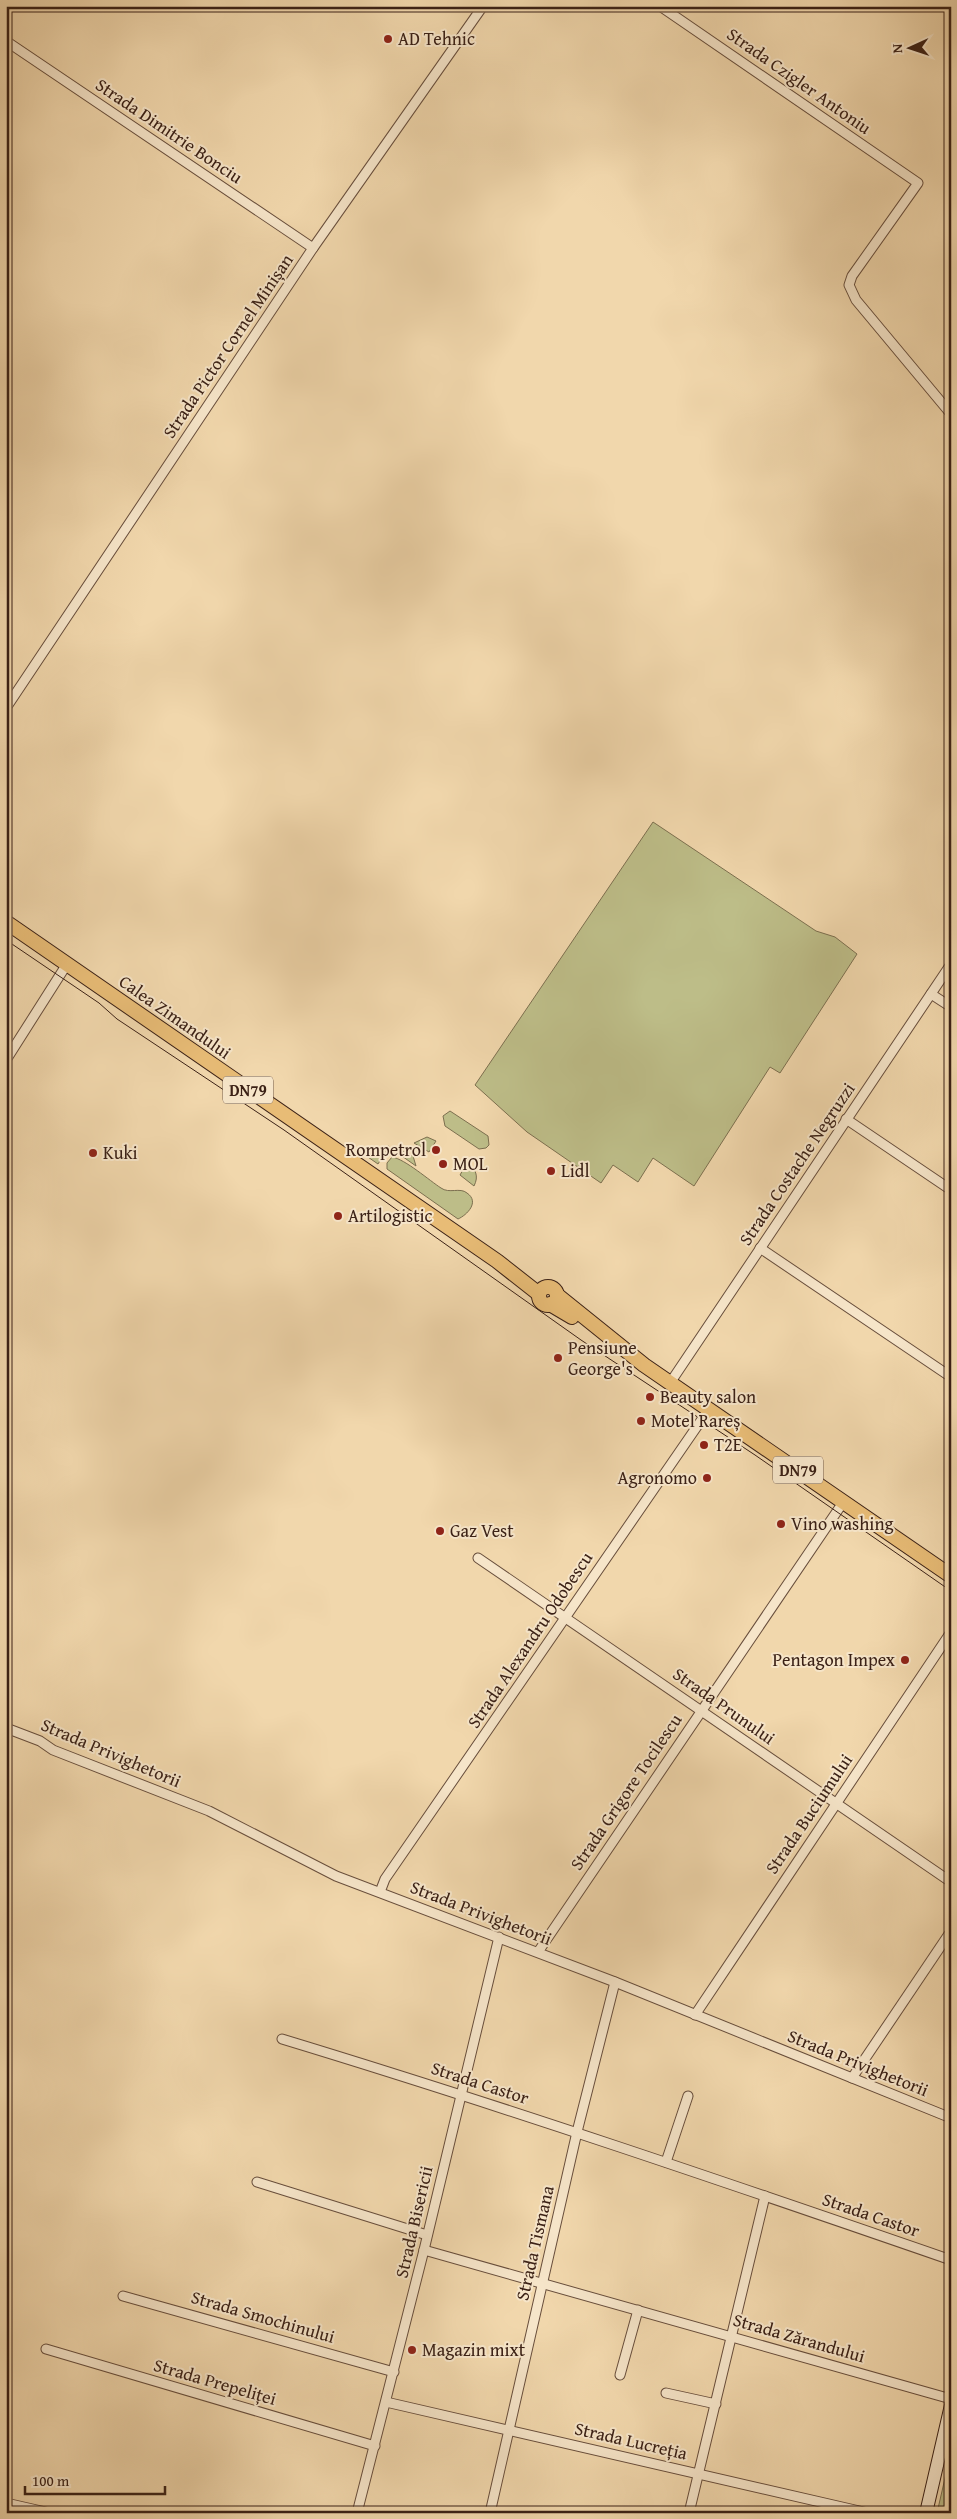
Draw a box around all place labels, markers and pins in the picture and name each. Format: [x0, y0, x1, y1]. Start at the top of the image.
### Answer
place label: AD Tehnic [398, 25, 475, 52]
marker: AD Tehnic [382, 33, 394, 45]
place label: Rompetrol [346, 1136, 426, 1163]
place label: Kuki [103, 1139, 138, 1166]
marker: Rompetrol [430, 1144, 442, 1156]
marker: Kuki [87, 1147, 99, 1159]
place label: MOL [453, 1150, 488, 1177]
place label: Lidl [561, 1157, 590, 1184]
marker: MOL [437, 1158, 449, 1170]
marker: Lidl [545, 1165, 557, 1177]
place label: Artilogistic [348, 1202, 433, 1229]
marker: Artilogistic [332, 1210, 344, 1222]
place label: Pensiune George's [568, 1334, 637, 1382]
marker: Pensiune George's [552, 1352, 564, 1364]
place label: Beauty salon [660, 1383, 756, 1410]
marker: Beauty salon [644, 1391, 656, 1403]
place label: Motel Rareș [651, 1407, 740, 1434]
marker: Motel Rareș [635, 1415, 647, 1427]
place label: T2E [714, 1431, 742, 1458]
marker: T2E [698, 1439, 710, 1451]
place label: Agronomo [618, 1464, 697, 1491]
marker: Agronomo [701, 1472, 713, 1484]
place label: Vino washing [791, 1510, 894, 1537]
place label: Gaz Vest [450, 1517, 514, 1544]
marker: Vino washing [775, 1518, 787, 1530]
marker: Gaz Vest [434, 1525, 446, 1537]
place label: Pentagon Impex [772, 1646, 896, 1673]
marker: Pentagon Impex [899, 1654, 911, 1666]
place label: Magazin mixt [422, 2336, 526, 2363]
marker: Magazin mixt [406, 2344, 418, 2356]

